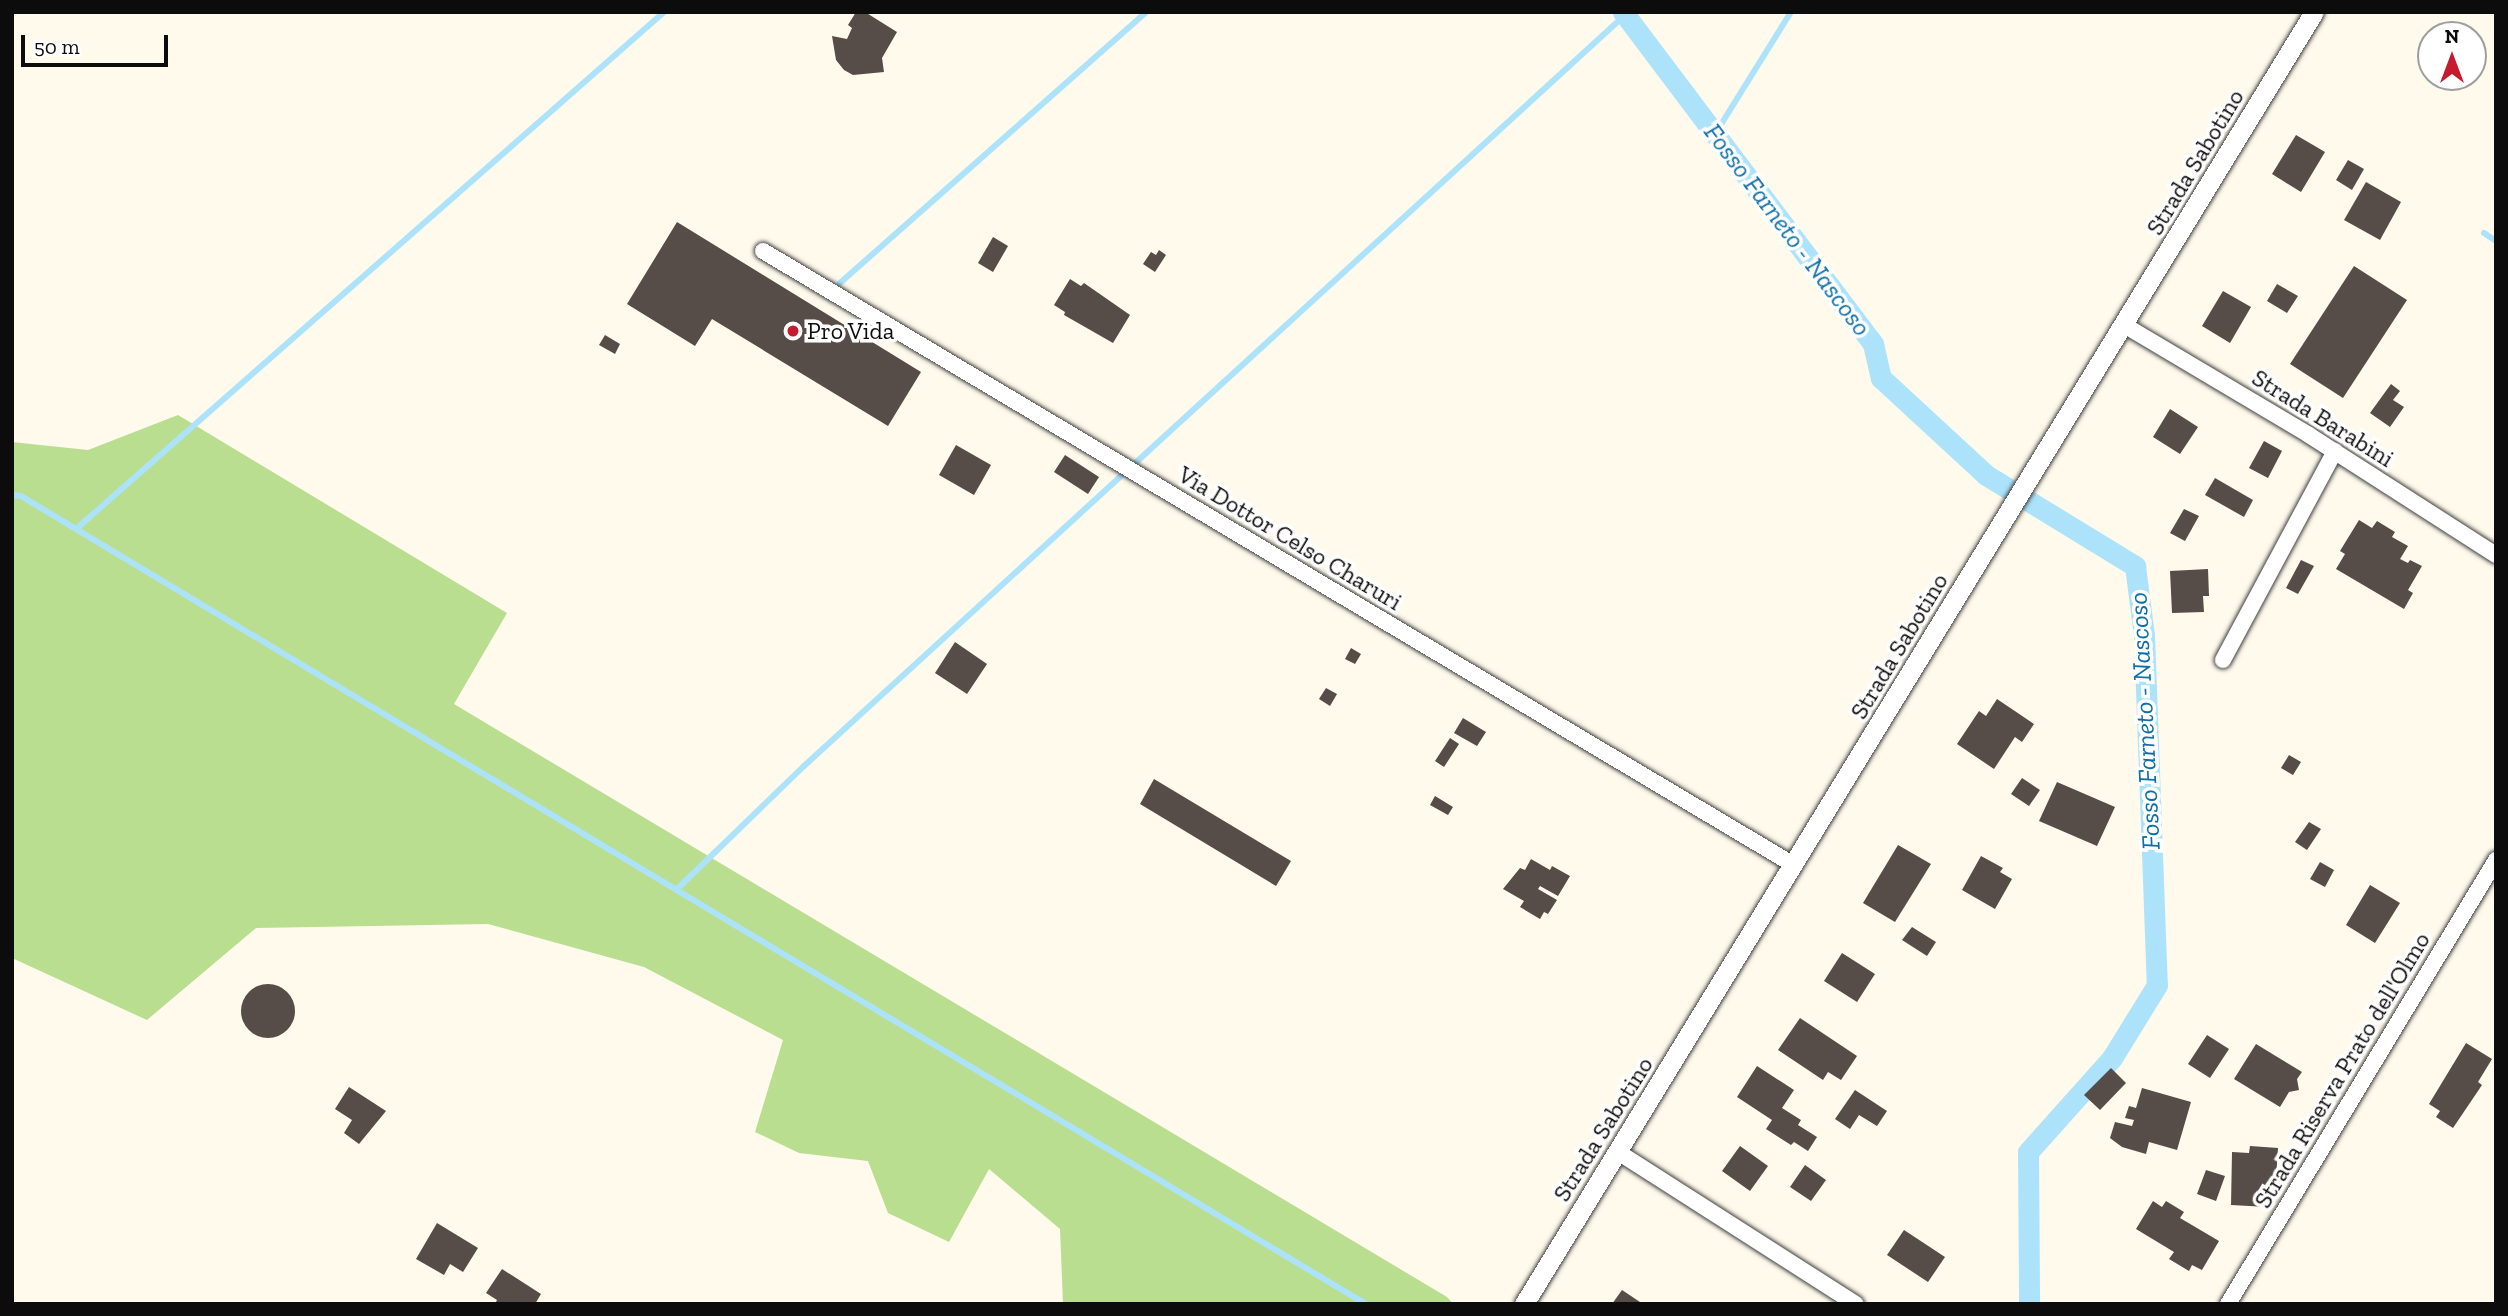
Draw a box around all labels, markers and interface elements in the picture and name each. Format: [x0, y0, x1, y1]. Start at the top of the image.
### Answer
scale bar [24, 21, 172, 65]
north arrow [2417, 21, 2487, 91]
text: N [2445, 25, 2459, 48]
text: 50 m [34, 34, 80, 59]
street label: Strada Sabotino [2140, 84, 2250, 240]
water label: Fosso Farneto - Nascoso [1697, 118, 1877, 342]
place label: Pro Vida [807, 317, 895, 345]
marker: Pro Vida [785, 323, 801, 339]
street label: Strada Barabini [2247, 363, 2399, 473]
street label: Via Dottor Celso Charuri [1173, 460, 1407, 616]
street label: Strada Sabotino [1844, 568, 1954, 724]
water label: Fosso Farneto - Nascoso [2123, 591, 2167, 851]
street label: Strada Riserva Prato dell'Olmo [2248, 927, 2436, 1213]
street label: Strada Sabotino [1547, 1051, 1659, 1207]

